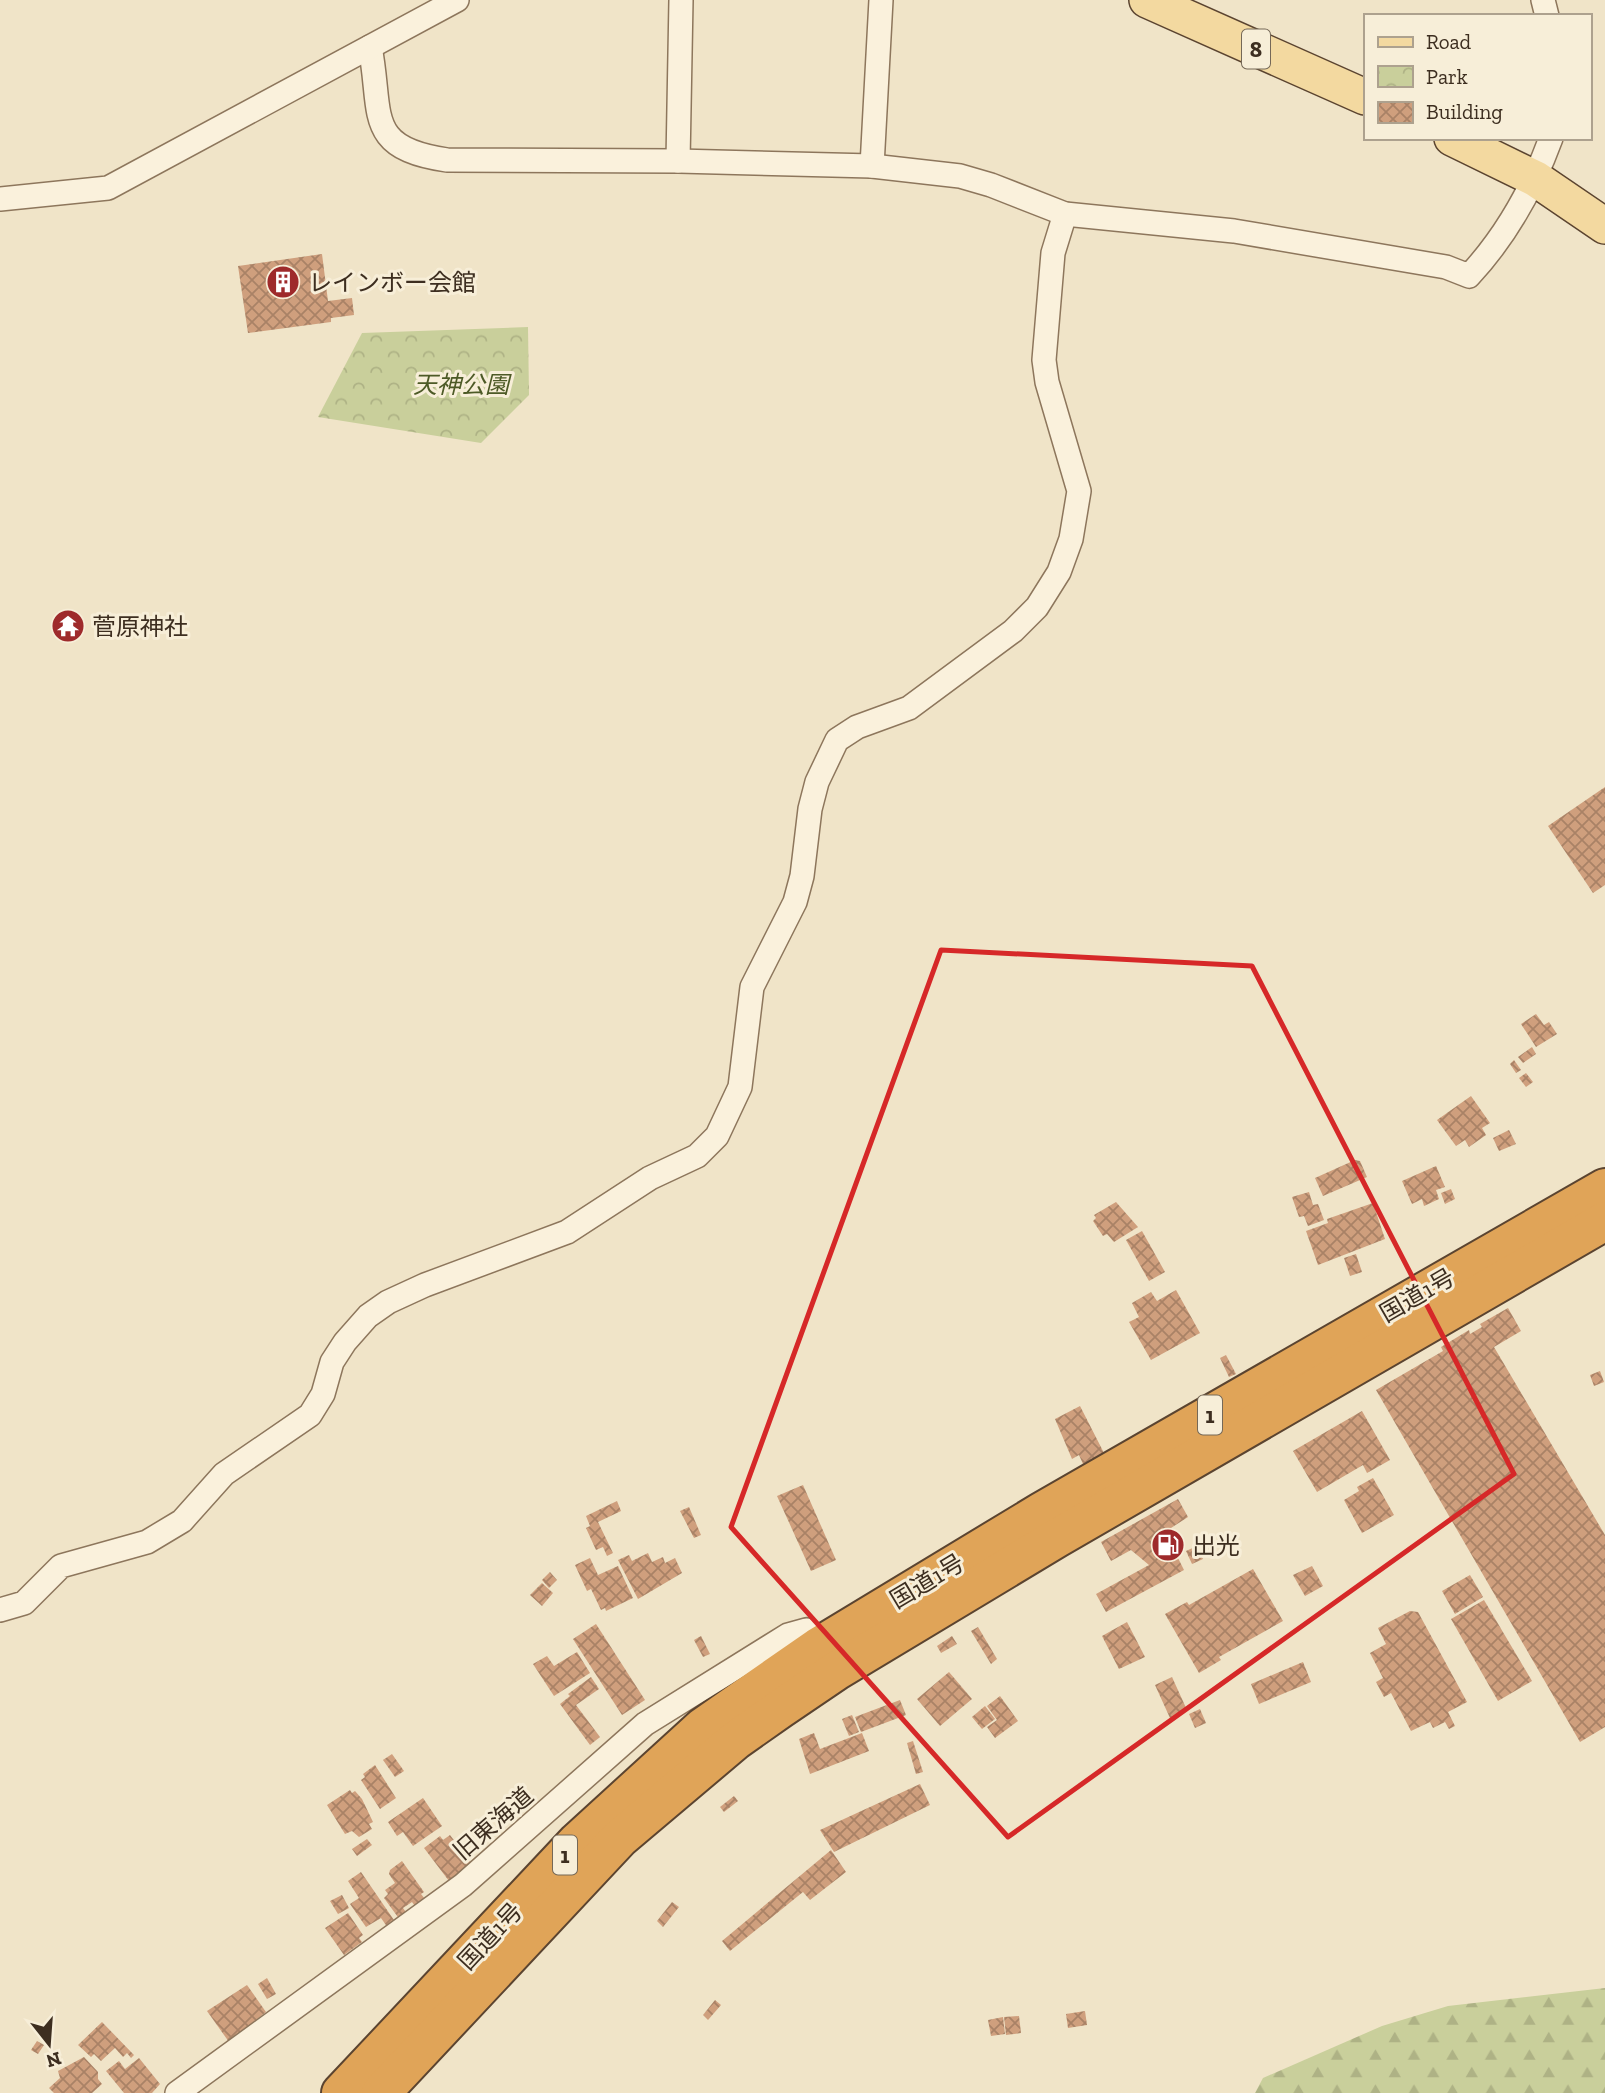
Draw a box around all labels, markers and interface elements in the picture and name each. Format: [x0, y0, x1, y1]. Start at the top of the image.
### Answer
legend [1364, 14, 1591, 140]
text: Road [1426, 29, 1472, 54]
road number: 8 [1242, 30, 1270, 68]
text: Park [1426, 64, 1468, 89]
text: Building [1426, 99, 1503, 124]
building icon: レインボー会館 [264, 263, 302, 301]
place label: レインボー会館 [308, 268, 476, 297]
park label: 天神公園 [413, 370, 512, 399]
temple icon: 菅原神社 [49, 607, 87, 645]
place label: 菅原神社 [92, 612, 188, 641]
street label: 国道1号 [1375, 1262, 1459, 1328]
road number: 1 [1198, 1396, 1222, 1434]
fuel station icon: 出光 [1149, 1526, 1187, 1564]
place label: 出光 [1192, 1531, 1240, 1560]
street label: 国道1号 [885, 1548, 969, 1614]
street label: 旧東海道 [447, 1781, 539, 1865]
road number: 1 [553, 1836, 577, 1874]
street label: 国道1号 [452, 1896, 528, 1976]
north arrow [14, 2009, 84, 2079]
text: N [44, 2047, 64, 2073]

